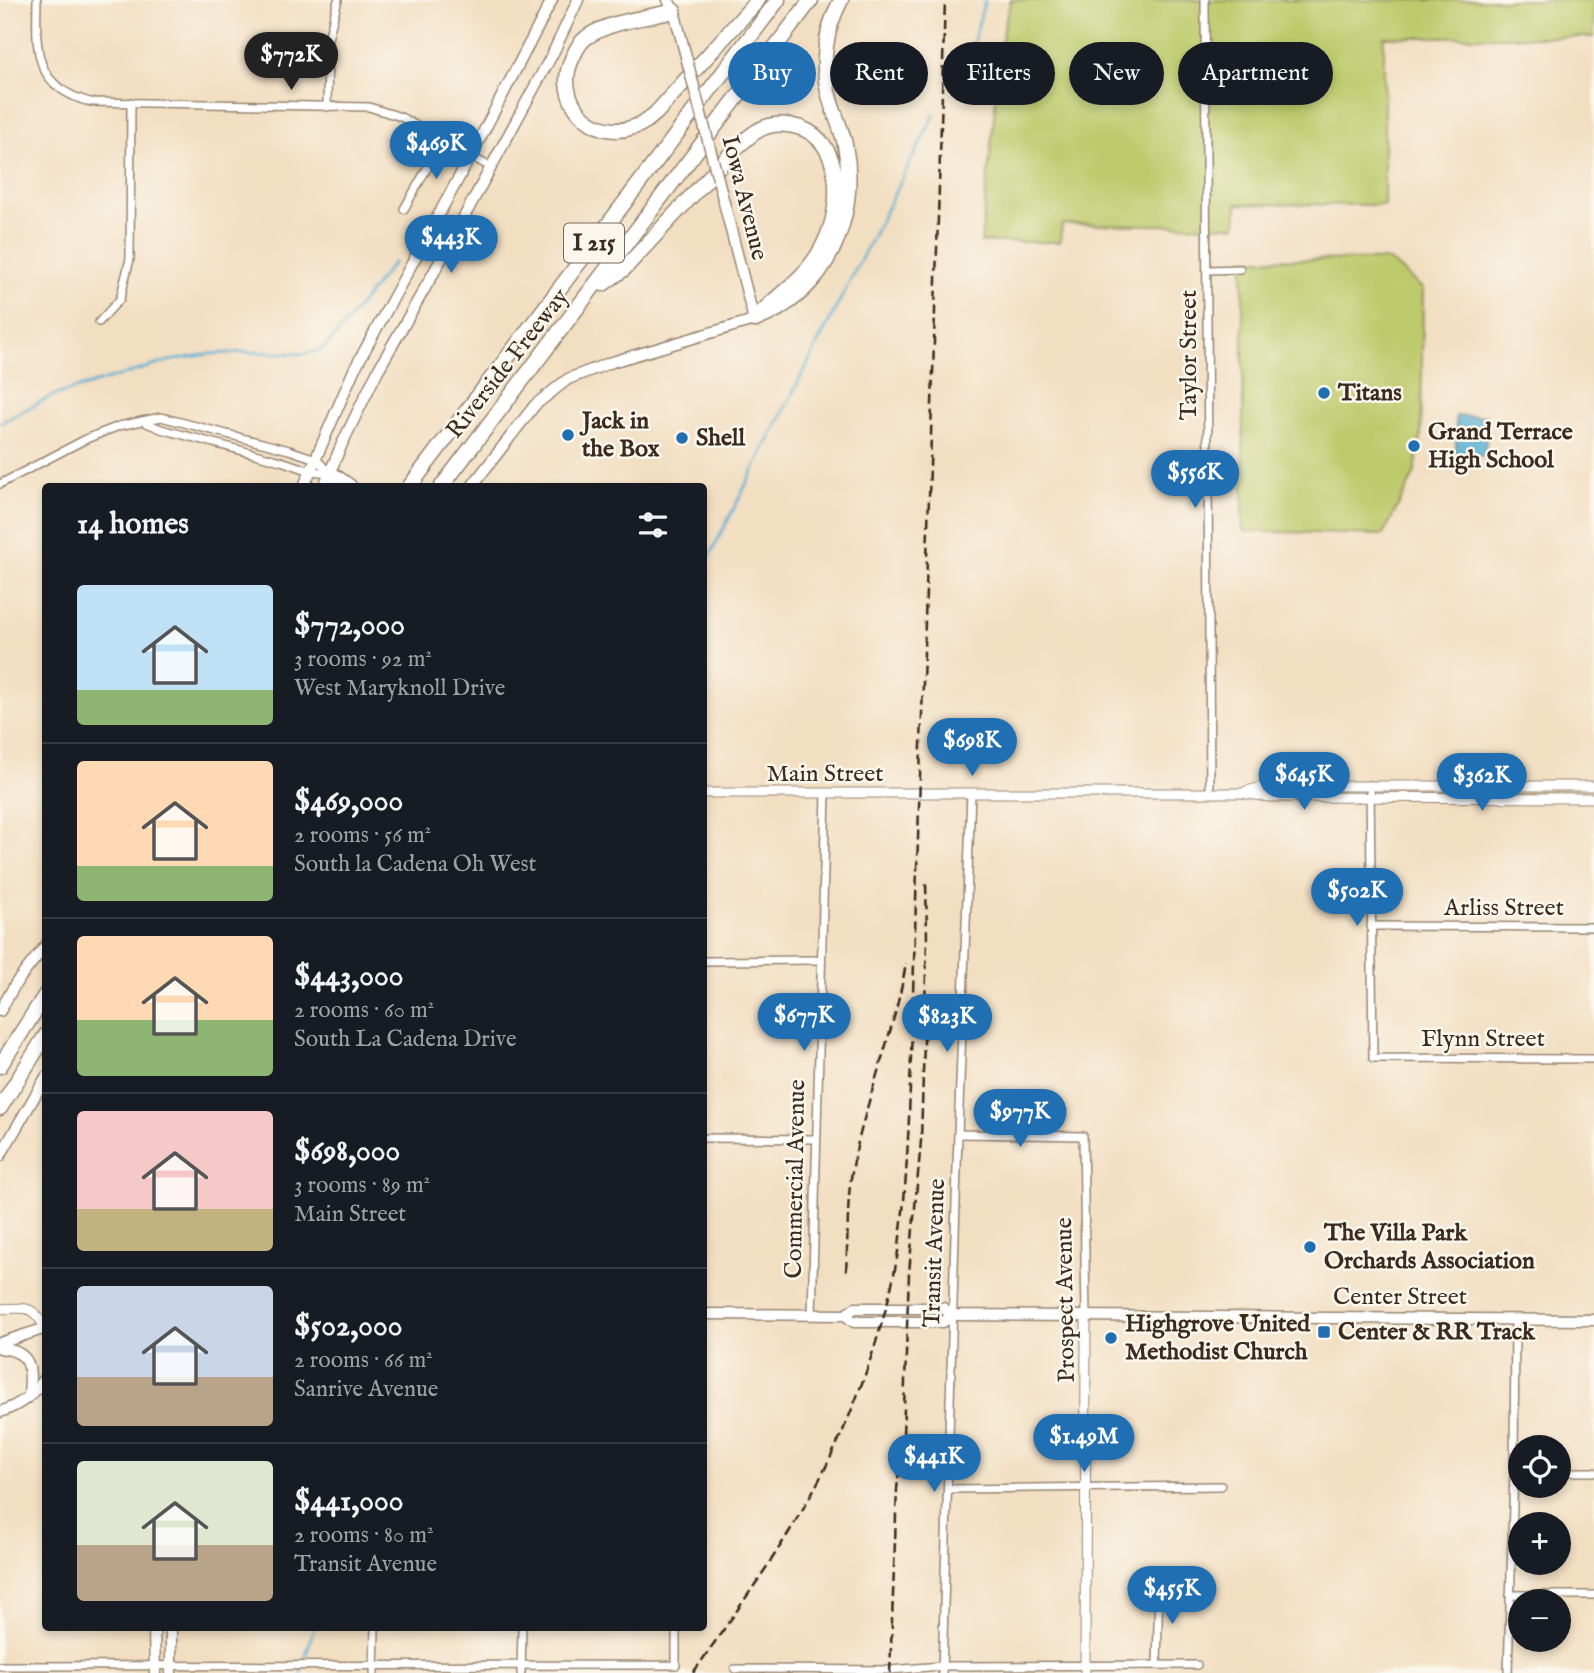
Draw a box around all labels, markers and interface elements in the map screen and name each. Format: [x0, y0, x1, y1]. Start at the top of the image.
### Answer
pin: $772K [242, 32, 340, 92]
text: $772K [260, 40, 322, 69]
chip: Buy [728, 42, 816, 105]
chip: Rent [830, 42, 928, 105]
chip: Filters [942, 42, 1055, 105]
chip: New [1069, 42, 1164, 105]
chip: Apartment [1178, 42, 1333, 105]
pin: $469K [387, 122, 485, 181]
text: $469K [406, 129, 466, 158]
street label: Iowa Avenue [714, 132, 774, 264]
pin: $443K [402, 216, 500, 275]
text: $443K [421, 223, 481, 252]
road number: I 215 [564, 224, 624, 262]
street label: Riverside Freeway [440, 283, 576, 445]
street label: Taylor Street [1174, 290, 1205, 420]
place label: Titans [1337, 378, 1402, 409]
marker: Titans [1316, 385, 1332, 401]
place label: Jack in the Box [579, 406, 660, 465]
place label: Grand Terrace High School [1428, 417, 1573, 476]
place label: Shell [696, 423, 746, 454]
marker: Jack in the Box [560, 427, 576, 443]
marker: Shell [674, 430, 690, 446]
marker: Grand Terrace High School [1406, 438, 1422, 454]
pin: $556K [1146, 450, 1244, 510]
text: $556K [1167, 458, 1223, 487]
text: 14 homes [77, 506, 189, 544]
icon: filters [634, 506, 672, 544]
text: $772,000 [294, 607, 405, 645]
icon: home [133, 613, 217, 697]
text: 3 rooms · 92 m² [294, 645, 432, 674]
text: West Maryknoll Drive [294, 674, 505, 703]
pin: $698K [923, 718, 1021, 778]
text: $698K [943, 726, 1001, 755]
pin: $645K [1255, 752, 1353, 812]
pin: $362K [1433, 754, 1531, 813]
street label: Main Street [766, 759, 884, 790]
text: $645K [1275, 760, 1333, 789]
text: $362K [1453, 761, 1511, 790]
text: $469,000 [294, 783, 403, 821]
icon: home [133, 789, 217, 873]
text: 2 rooms · 56 m² [294, 821, 431, 850]
text: South la Cadena Oh West [294, 850, 537, 879]
pin: $502K [1308, 869, 1406, 928]
text: $502K [1327, 876, 1387, 905]
street label: Arliss Street [1443, 893, 1564, 924]
text: $443,000 [294, 958, 403, 996]
icon: home [133, 964, 217, 1048]
pin: $677K [755, 993, 853, 1053]
pin: $823K [898, 995, 996, 1054]
text: 2 rooms · 60 m² [294, 996, 434, 1025]
text: $677K [774, 1001, 834, 1030]
text: $823K [918, 1002, 976, 1031]
street label: Flynn Street [1421, 1024, 1545, 1055]
text: South La Cadena Drive [294, 1025, 516, 1054]
street label: Commercial Avenue [779, 1079, 813, 1279]
pin: $977K [971, 1090, 1069, 1149]
text: $977K [990, 1097, 1050, 1126]
text: $698,000 [294, 1133, 400, 1171]
icon: home [133, 1139, 217, 1223]
text: 3 rooms · 89 m² [294, 1171, 430, 1200]
street label: Transit Avenue [917, 1178, 953, 1328]
text: Main Street [294, 1200, 406, 1229]
street label: Prospect Avenue [1049, 1217, 1083, 1383]
place label: The Villa Park Orchards Association [1323, 1218, 1535, 1277]
marker: The Villa Park Orchards Association [1302, 1239, 1318, 1255]
street label: Center Street [1333, 1282, 1467, 1313]
text: $502,000 [294, 1308, 402, 1346]
place label: Highgrove United Methodist Church [1125, 1309, 1311, 1368]
icon: home [133, 1314, 217, 1398]
place label: Center & RR Track [1338, 1317, 1536, 1348]
marker: Center & RR Track [1316, 1324, 1332, 1340]
marker: Highgrove United Methodist Church [1103, 1330, 1119, 1346]
text: 2 rooms · 66 m² [294, 1346, 433, 1375]
text: Sanrive Avenue [294, 1375, 438, 1404]
pin: $1.49M [1027, 1414, 1141, 1474]
text: $1.49M [1049, 1422, 1119, 1451]
pin: $441K [885, 1434, 983, 1494]
map controls [1508, 1435, 1571, 1652]
button: locate [1508, 1435, 1571, 1498]
text: $441K [904, 1442, 964, 1471]
text: $441,000 [294, 1483, 403, 1521]
icon: home [133, 1489, 217, 1573]
button: + [1508, 1512, 1571, 1575]
text: 2 rooms · 80 m² [294, 1521, 434, 1550]
text: Transit Avenue [294, 1550, 437, 1579]
pin: $455K [1123, 1566, 1221, 1626]
text: $455K [1143, 1574, 1201, 1603]
button: − [1508, 1589, 1571, 1652]

